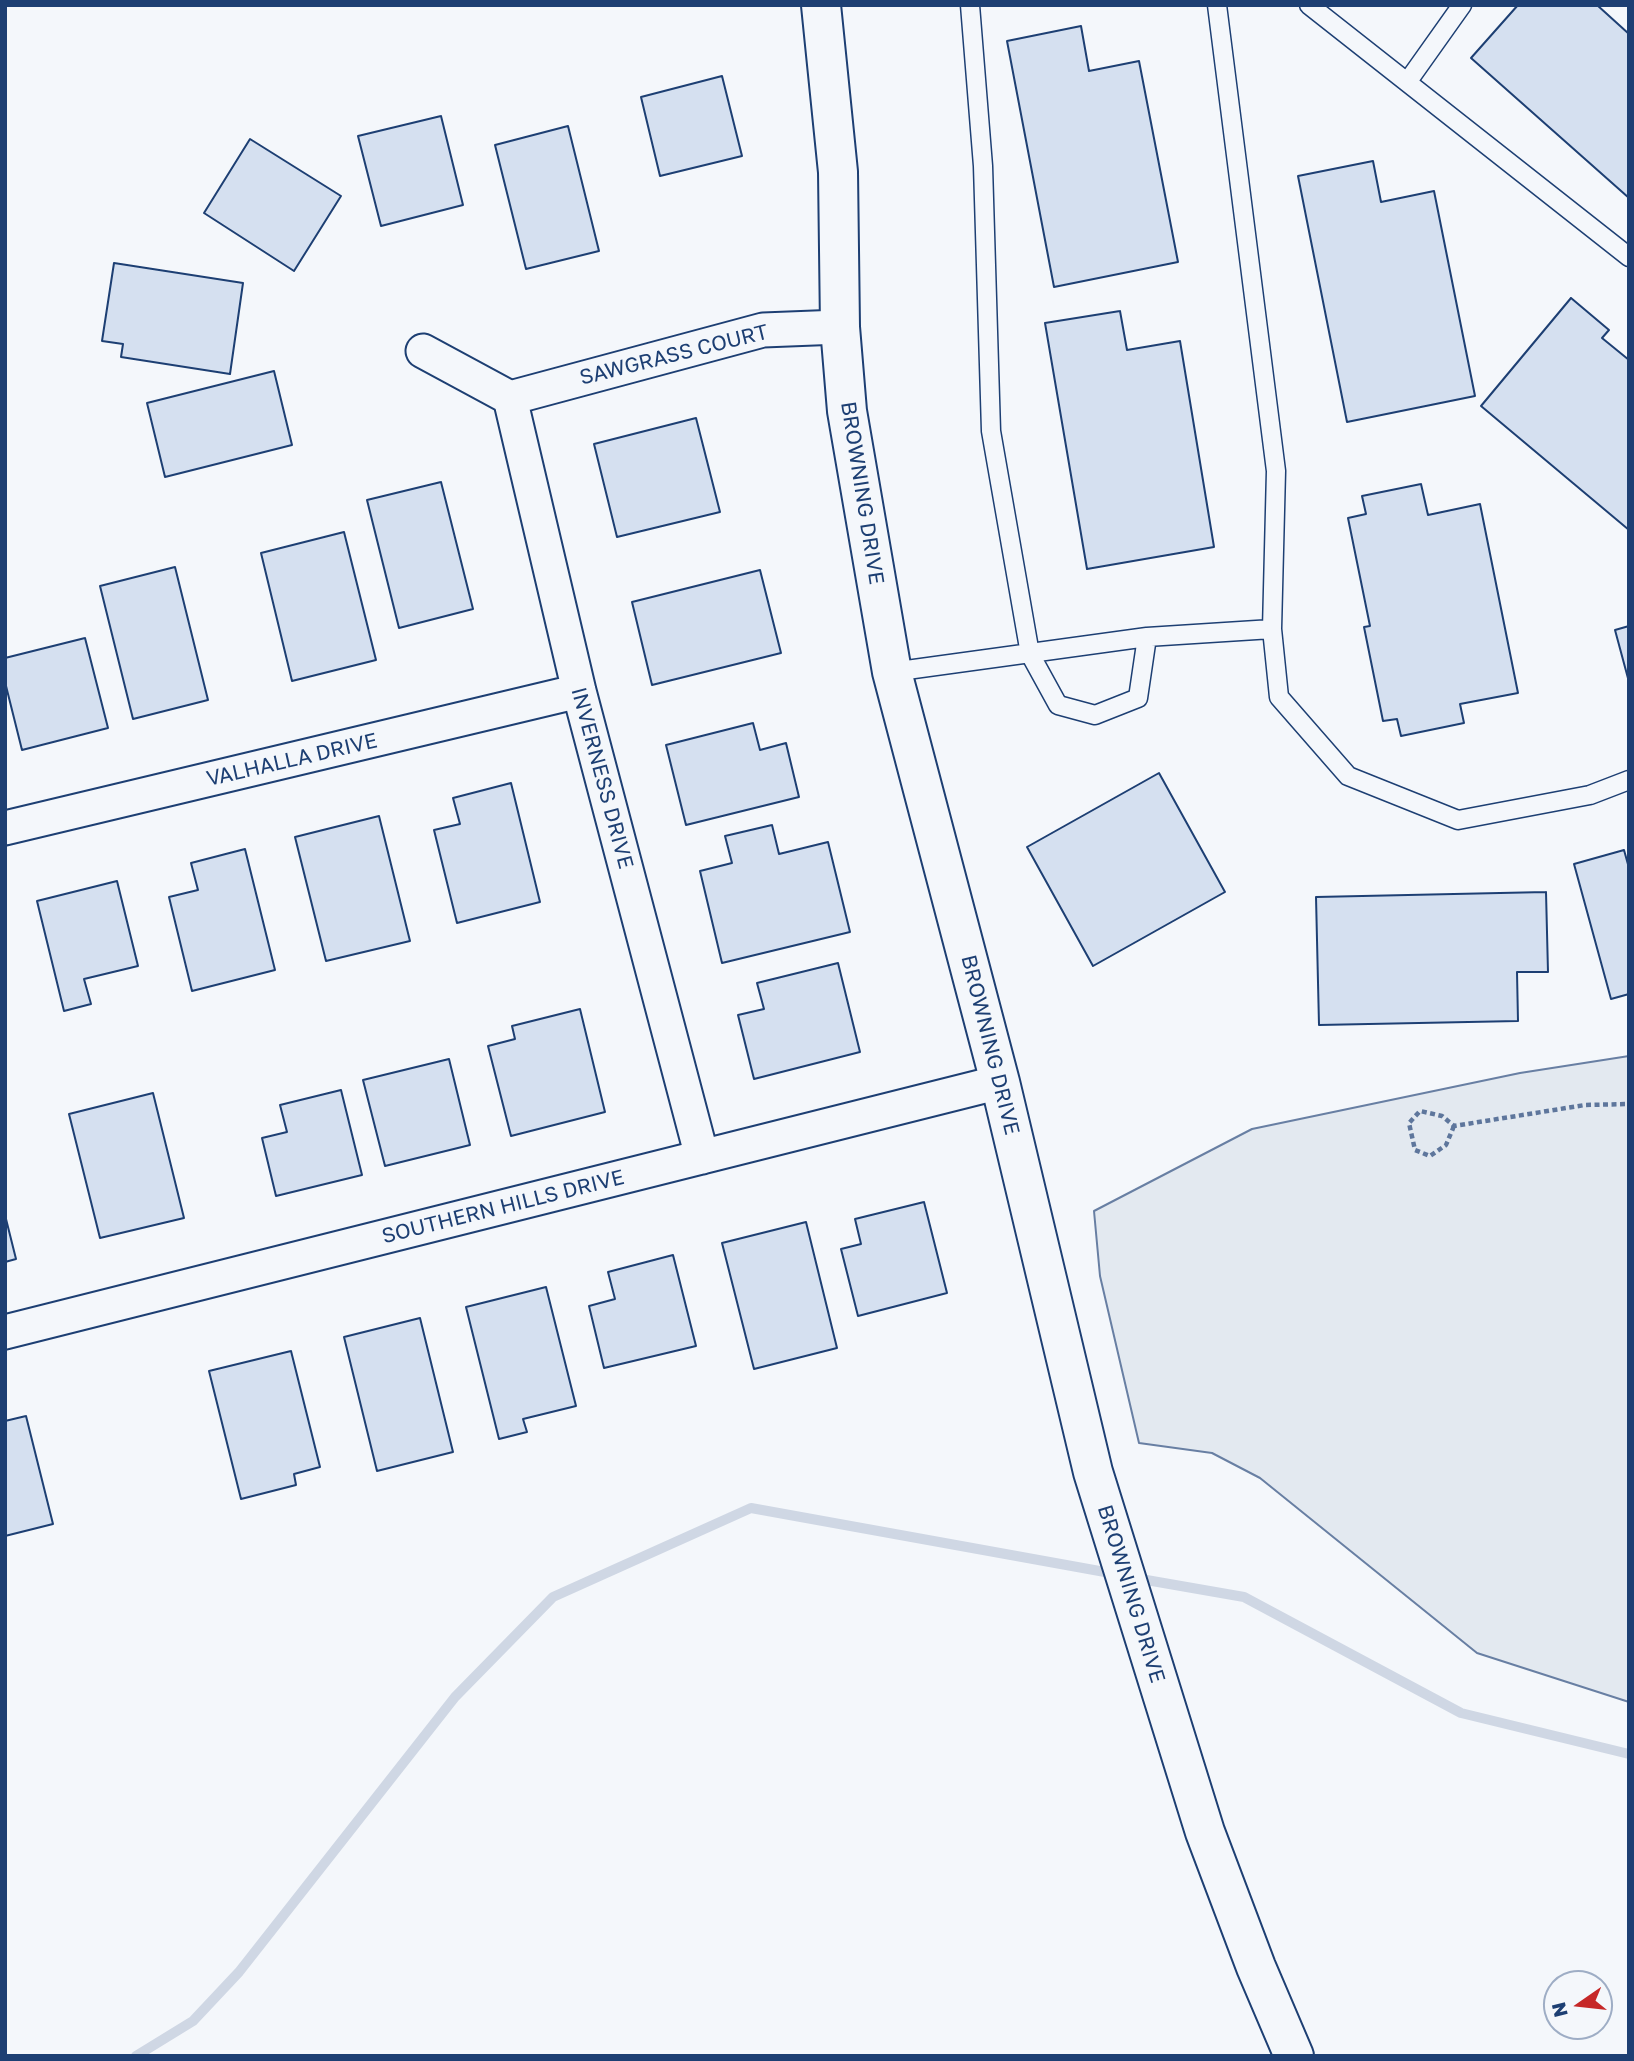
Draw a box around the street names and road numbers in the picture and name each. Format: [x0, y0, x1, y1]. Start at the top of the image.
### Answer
street label: SAWGRASS COURT [577, 319, 771, 391]
street label: BROWNING DRIVE [835, 400, 889, 586]
street label: INVERNESS DRIVE [566, 684, 638, 872]
street label: VALHALLA DRIVE [204, 728, 380, 792]
street label: BROWNING DRIVE [955, 952, 1025, 1138]
street label: SOUTHERN HILLS DRIVE [379, 1165, 627, 1249]
street label: BROWNING DRIVE [1092, 1502, 1170, 1686]

